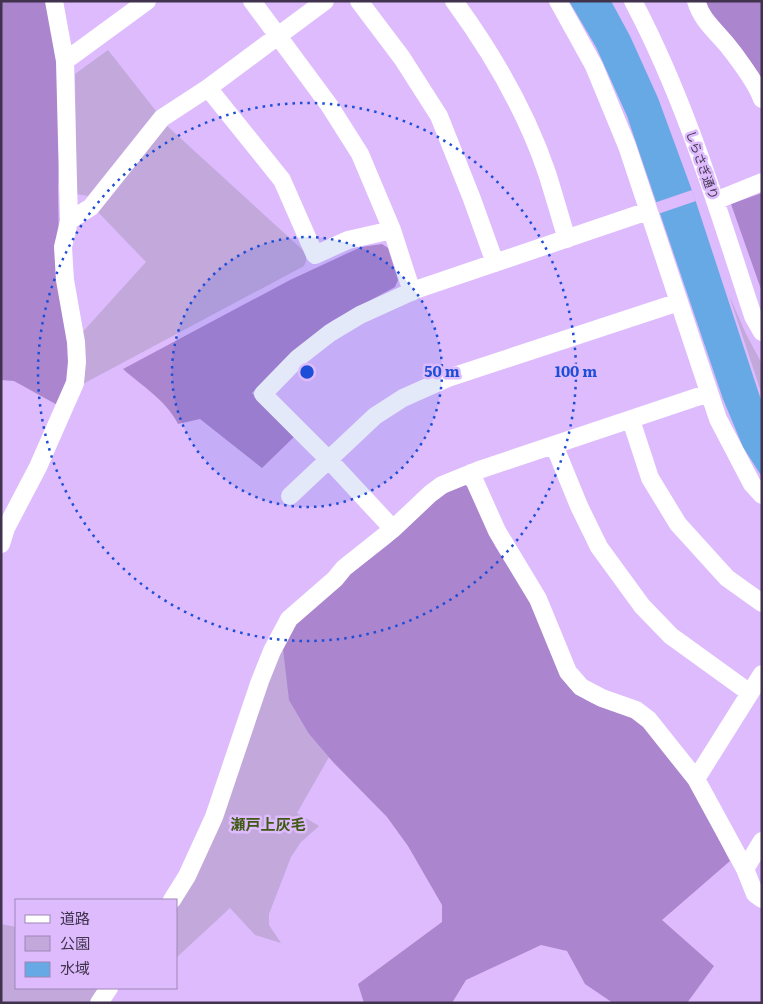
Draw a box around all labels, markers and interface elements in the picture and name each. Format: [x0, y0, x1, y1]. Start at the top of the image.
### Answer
street label: しらさぎ通り [682, 128, 724, 202]
text: 50 m [424, 359, 460, 382]
text: 100 m [555, 359, 597, 382]
centre of rings [298, 363, 316, 381]
district label: 瀬戸上灰毛 [230, 812, 306, 835]
legend [15, 899, 178, 989]
text: 道路 [60, 906, 90, 929]
text: 公園 [60, 931, 90, 954]
text: 水域 [60, 956, 90, 979]

